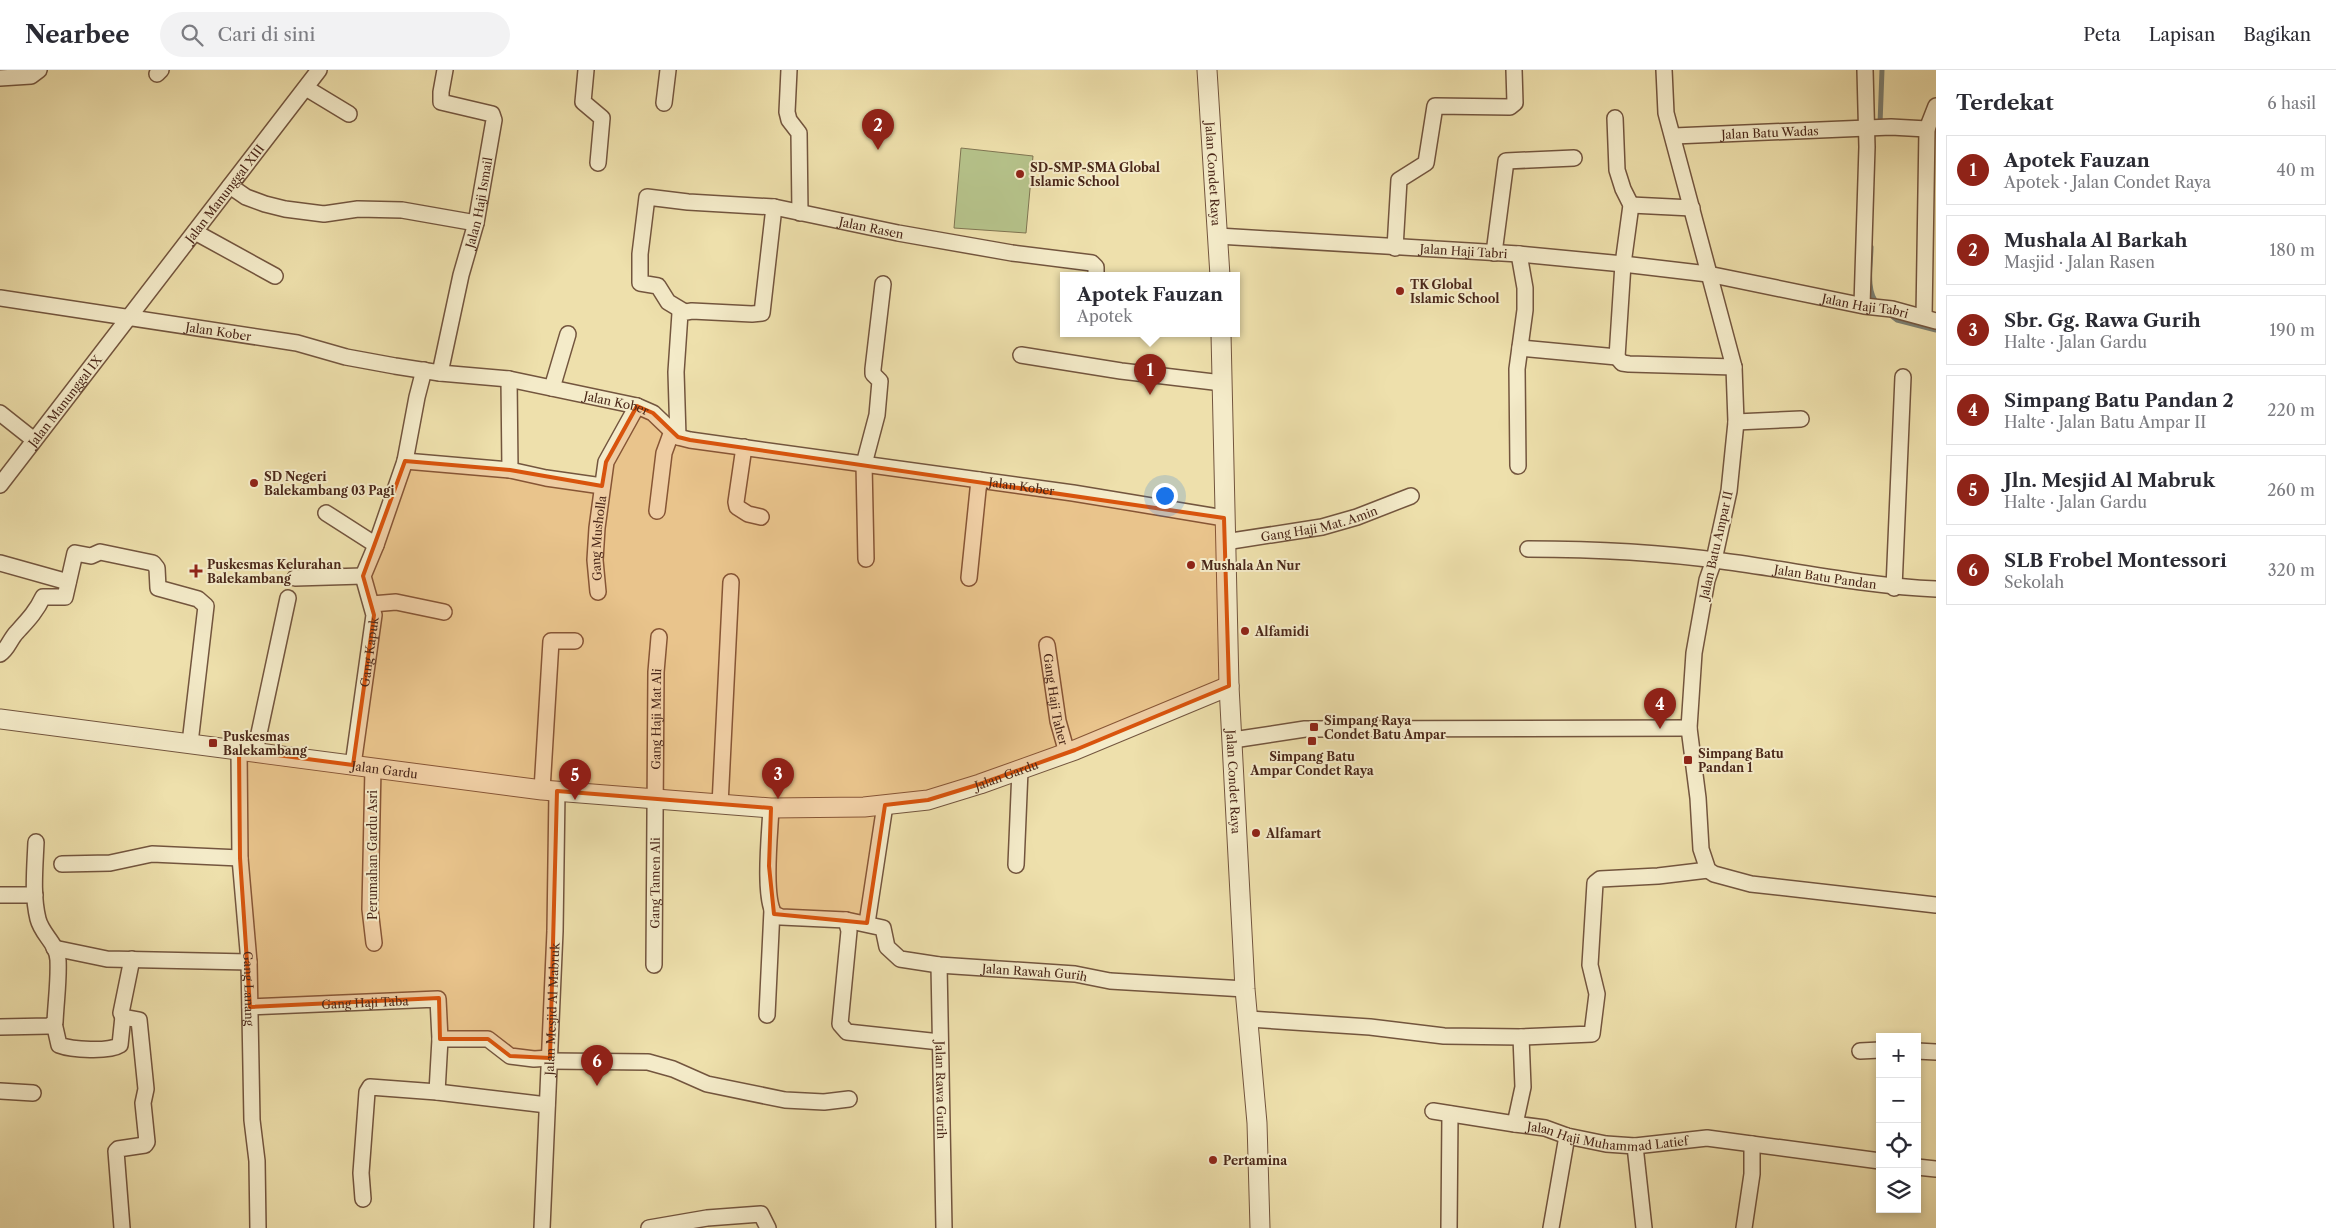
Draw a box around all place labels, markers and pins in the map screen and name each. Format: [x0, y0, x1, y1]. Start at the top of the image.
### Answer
pin: 2 [862, 109, 894, 150]
place label: SD-SMP-SMA Global Islamic School [1030, 160, 1160, 189]
marker: SD-SMP-SMA Global Islamic School [1014, 168, 1026, 180]
place label: TK Global Islamic School [1410, 277, 1500, 306]
marker: TK Global Islamic School [1394, 285, 1406, 297]
pin: 1 [1134, 354, 1166, 395]
place label: SD Negeri Balekambang 03 Pagi [264, 469, 395, 498]
marker: SD Negeri Balekambang 03 Pagi [248, 477, 260, 489]
place label: Puskesmas Kelurahan Balekambang [207, 557, 342, 586]
place label: Mushala An Nur [1201, 558, 1300, 573]
marker: Mushala An Nur [1185, 559, 1197, 571]
marker: Puskesmas Kelurahan Balekambang [189, 564, 203, 578]
place label: Alfamidi [1254, 624, 1310, 639]
marker: Alfamidi [1239, 625, 1251, 637]
pin: 4 [1644, 688, 1676, 729]
place label: Simpang Raya Condet Batu Ampar [1324, 713, 1446, 742]
marker: Simpang Raya Condet Batu Ampar [1308, 721, 1320, 733]
place label: Puskesmas Balekambang [223, 729, 308, 758]
marker: Simpang Batu Ampar Condet Raya [1306, 735, 1318, 747]
marker: Puskesmas Balekambang [207, 737, 219, 749]
place label: Simpang Batu Pandan 1 [1698, 746, 1784, 775]
place label: Simpang Batu Ampar Condet Raya [1249, 749, 1375, 778]
marker: Simpang Batu Pandan 1 [1682, 754, 1694, 766]
pin: 3 [762, 758, 794, 799]
pin: 5 [559, 759, 591, 800]
place label: Alfamart [1265, 826, 1321, 841]
marker: Alfamart [1250, 827, 1262, 839]
pin: 6 [581, 1045, 613, 1086]
place label: Pertamina [1223, 1153, 1288, 1168]
marker: Pertamina [1207, 1154, 1219, 1166]

